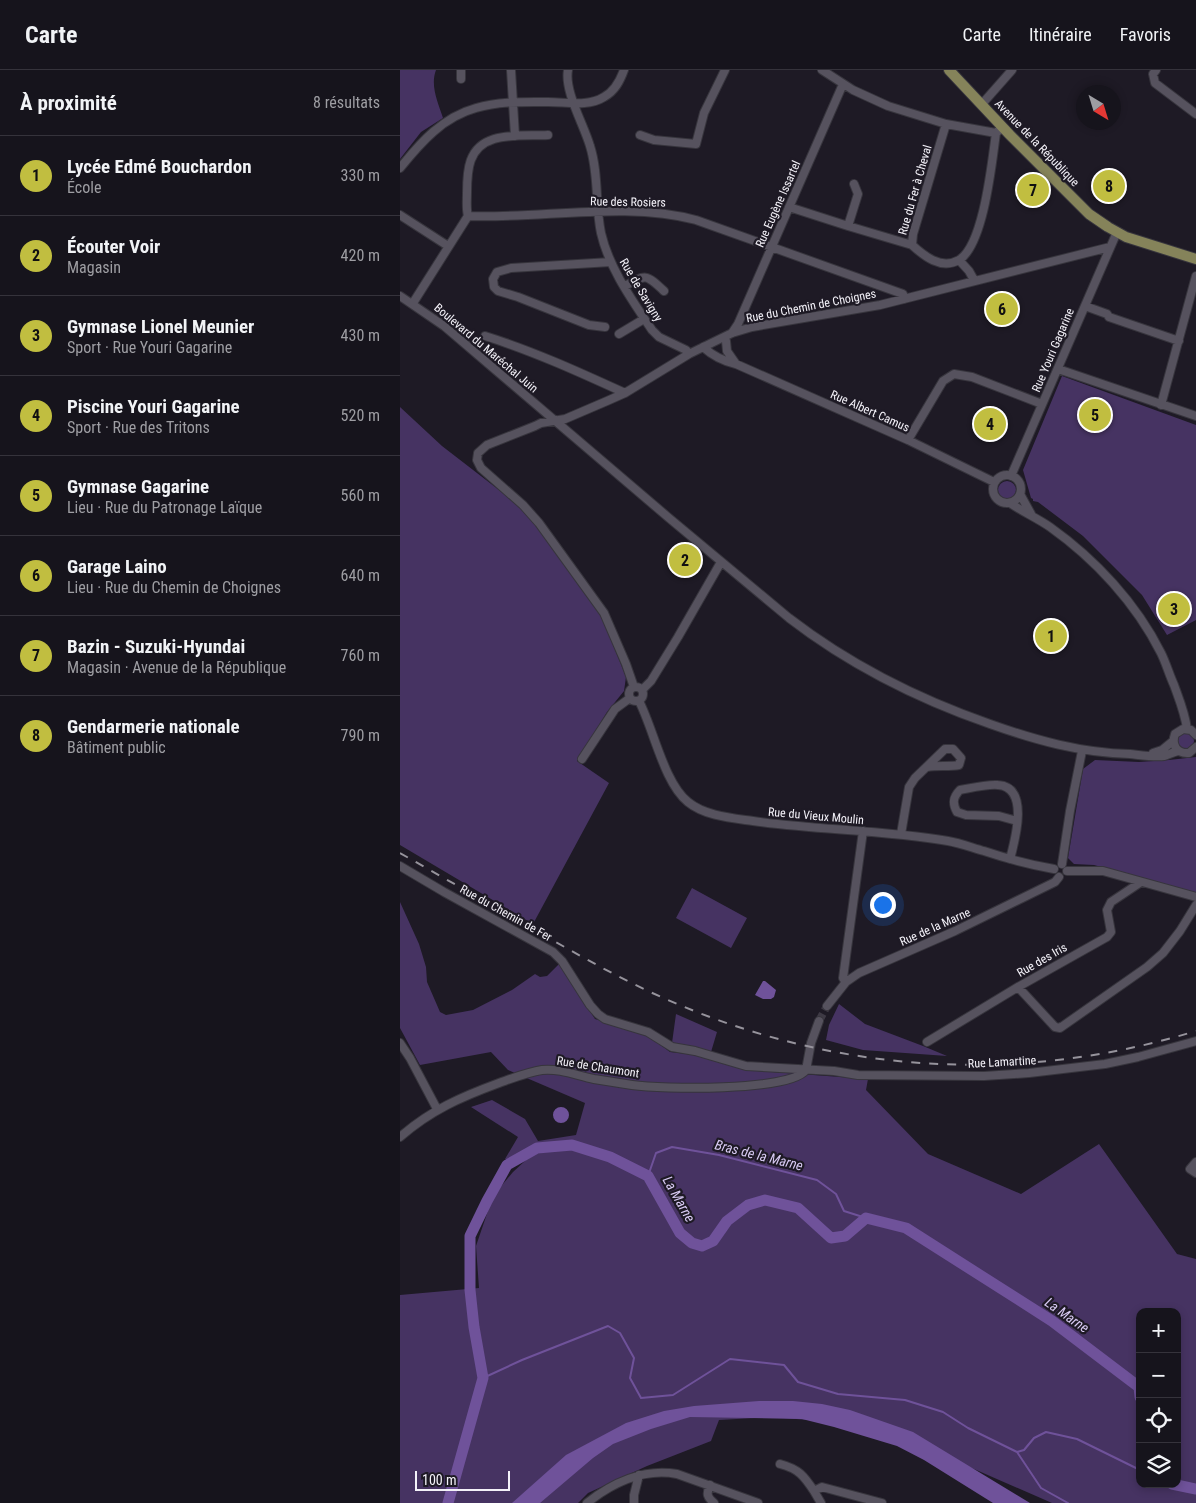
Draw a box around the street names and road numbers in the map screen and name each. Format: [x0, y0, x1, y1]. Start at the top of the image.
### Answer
street label: Avenue de la République [992, 97, 1082, 190]
street label: Rue du Fer à Cheval [895, 143, 935, 237]
street label: Rue Eugène Issartel [753, 158, 803, 250]
street label: Rue des Rosiers [590, 194, 666, 210]
street label: Rue de Savigny [617, 256, 665, 324]
street label: Rue du Chemin de Choignes [745, 287, 877, 325]
street label: Boulevard du Maréchal Juin [431, 301, 541, 396]
street label: Rue Youri Gagarine [1029, 306, 1077, 394]
street label: Rue Albert Camus [828, 387, 912, 435]
street label: Rue du Vieux Moulin [767, 805, 865, 827]
street label: Rue du Chemin de Fer [458, 882, 555, 944]
street label: Rue de la Marne [897, 905, 973, 949]
street label: Rue des Iris [1015, 940, 1069, 980]
street label: Rue Lamartine [967, 1053, 1037, 1071]
street label: Rue de Chaumont [556, 1054, 641, 1081]

